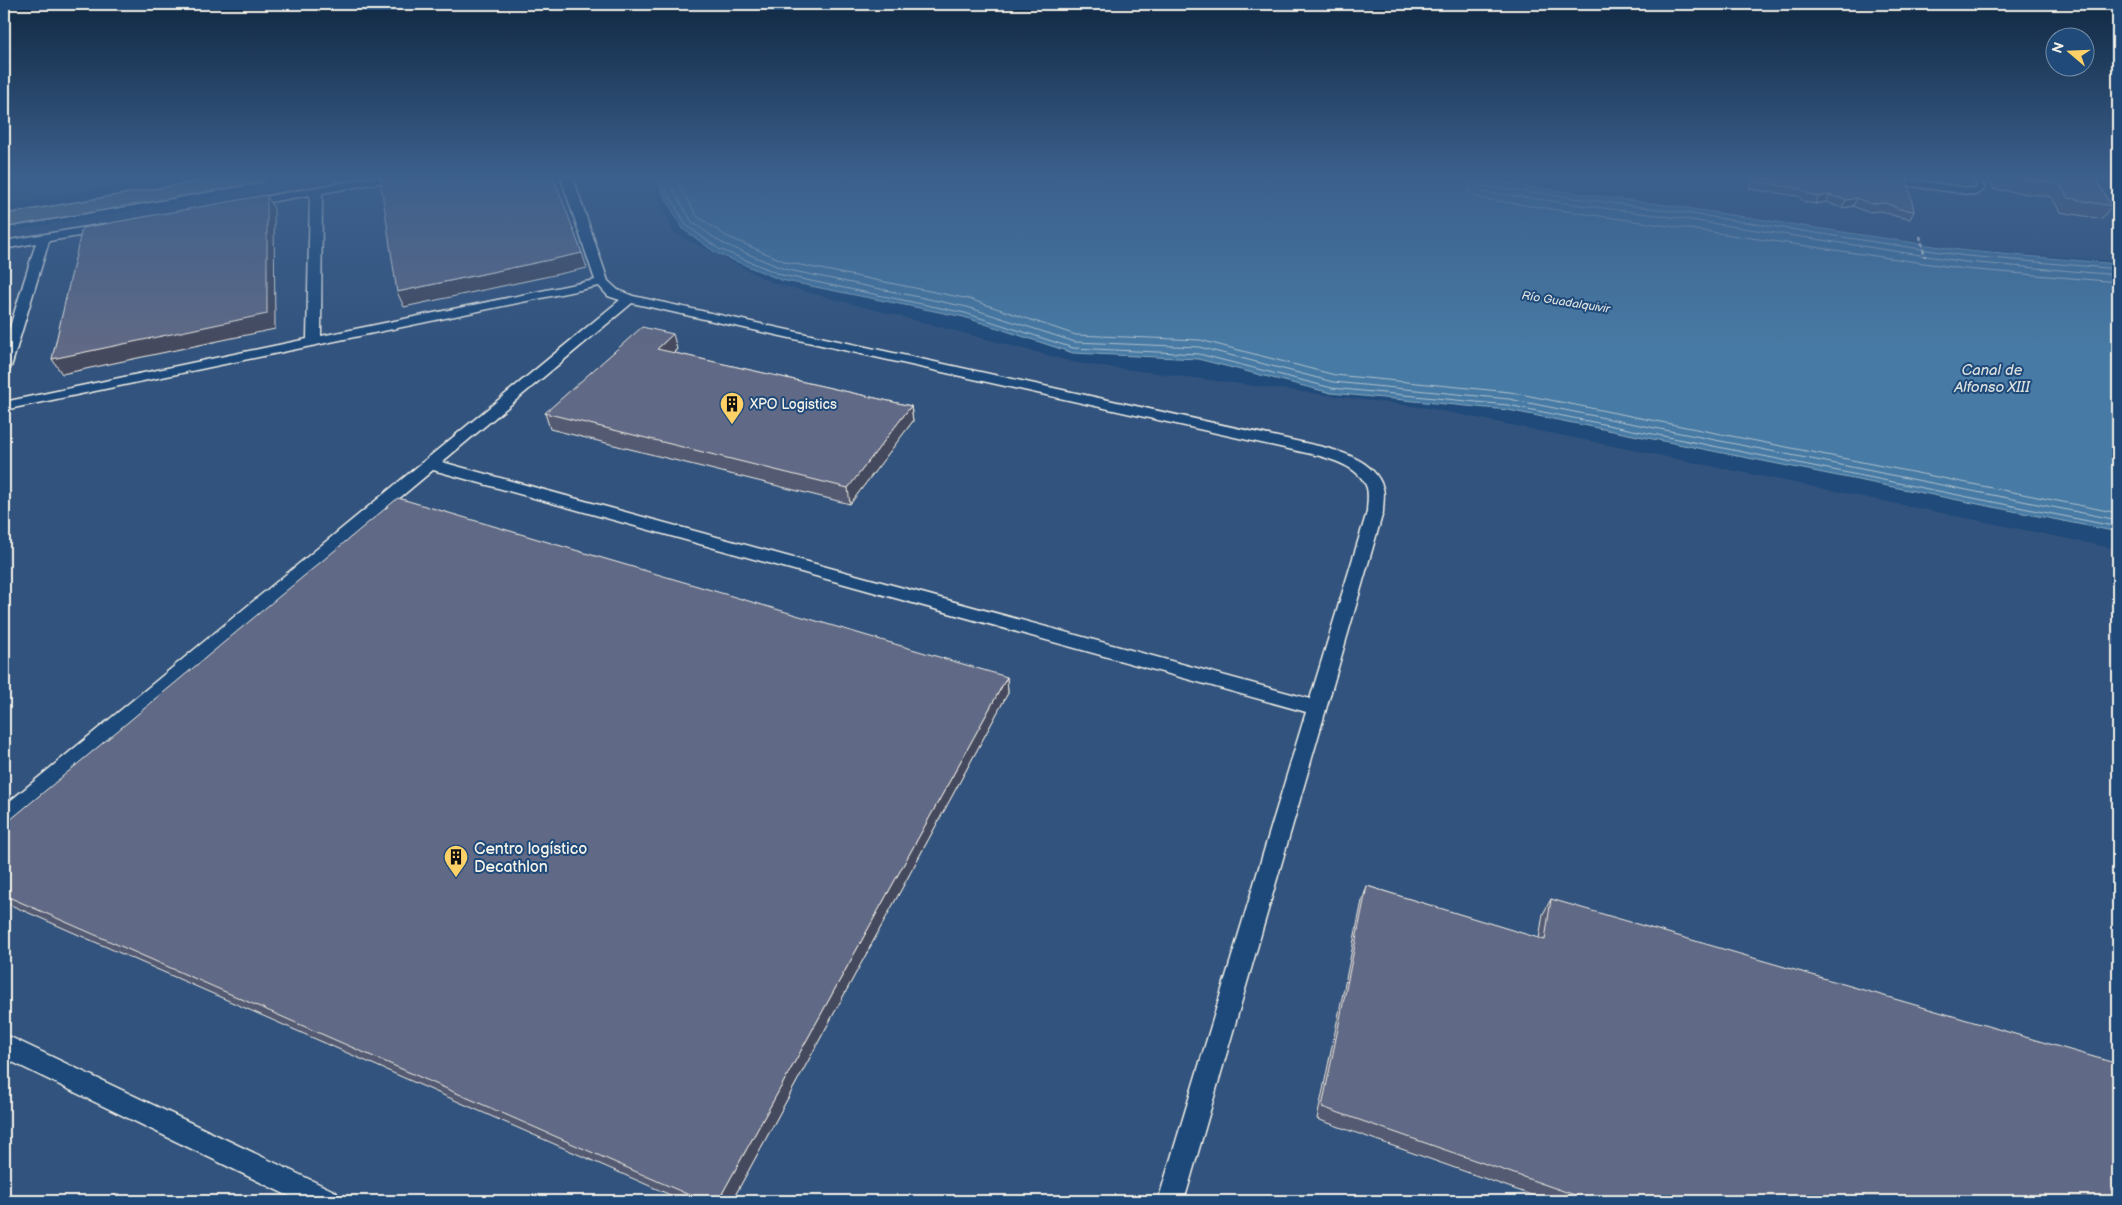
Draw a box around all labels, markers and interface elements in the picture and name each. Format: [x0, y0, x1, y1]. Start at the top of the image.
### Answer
north arrow [2044, 28, 2094, 78]
text: N [2048, 40, 2068, 56]
water label: Río Guadalquivir [1521, 288, 1613, 317]
water label: Canal de Alfonso XIII [1953, 361, 2031, 397]
building icon: XPO Logistics [719, 391, 745, 425]
place label: XPO Logistics [749, 396, 837, 413]
place label: Centro logístico Decathlon [474, 840, 587, 877]
building icon: Centro logístico Decathlon [443, 844, 469, 878]

